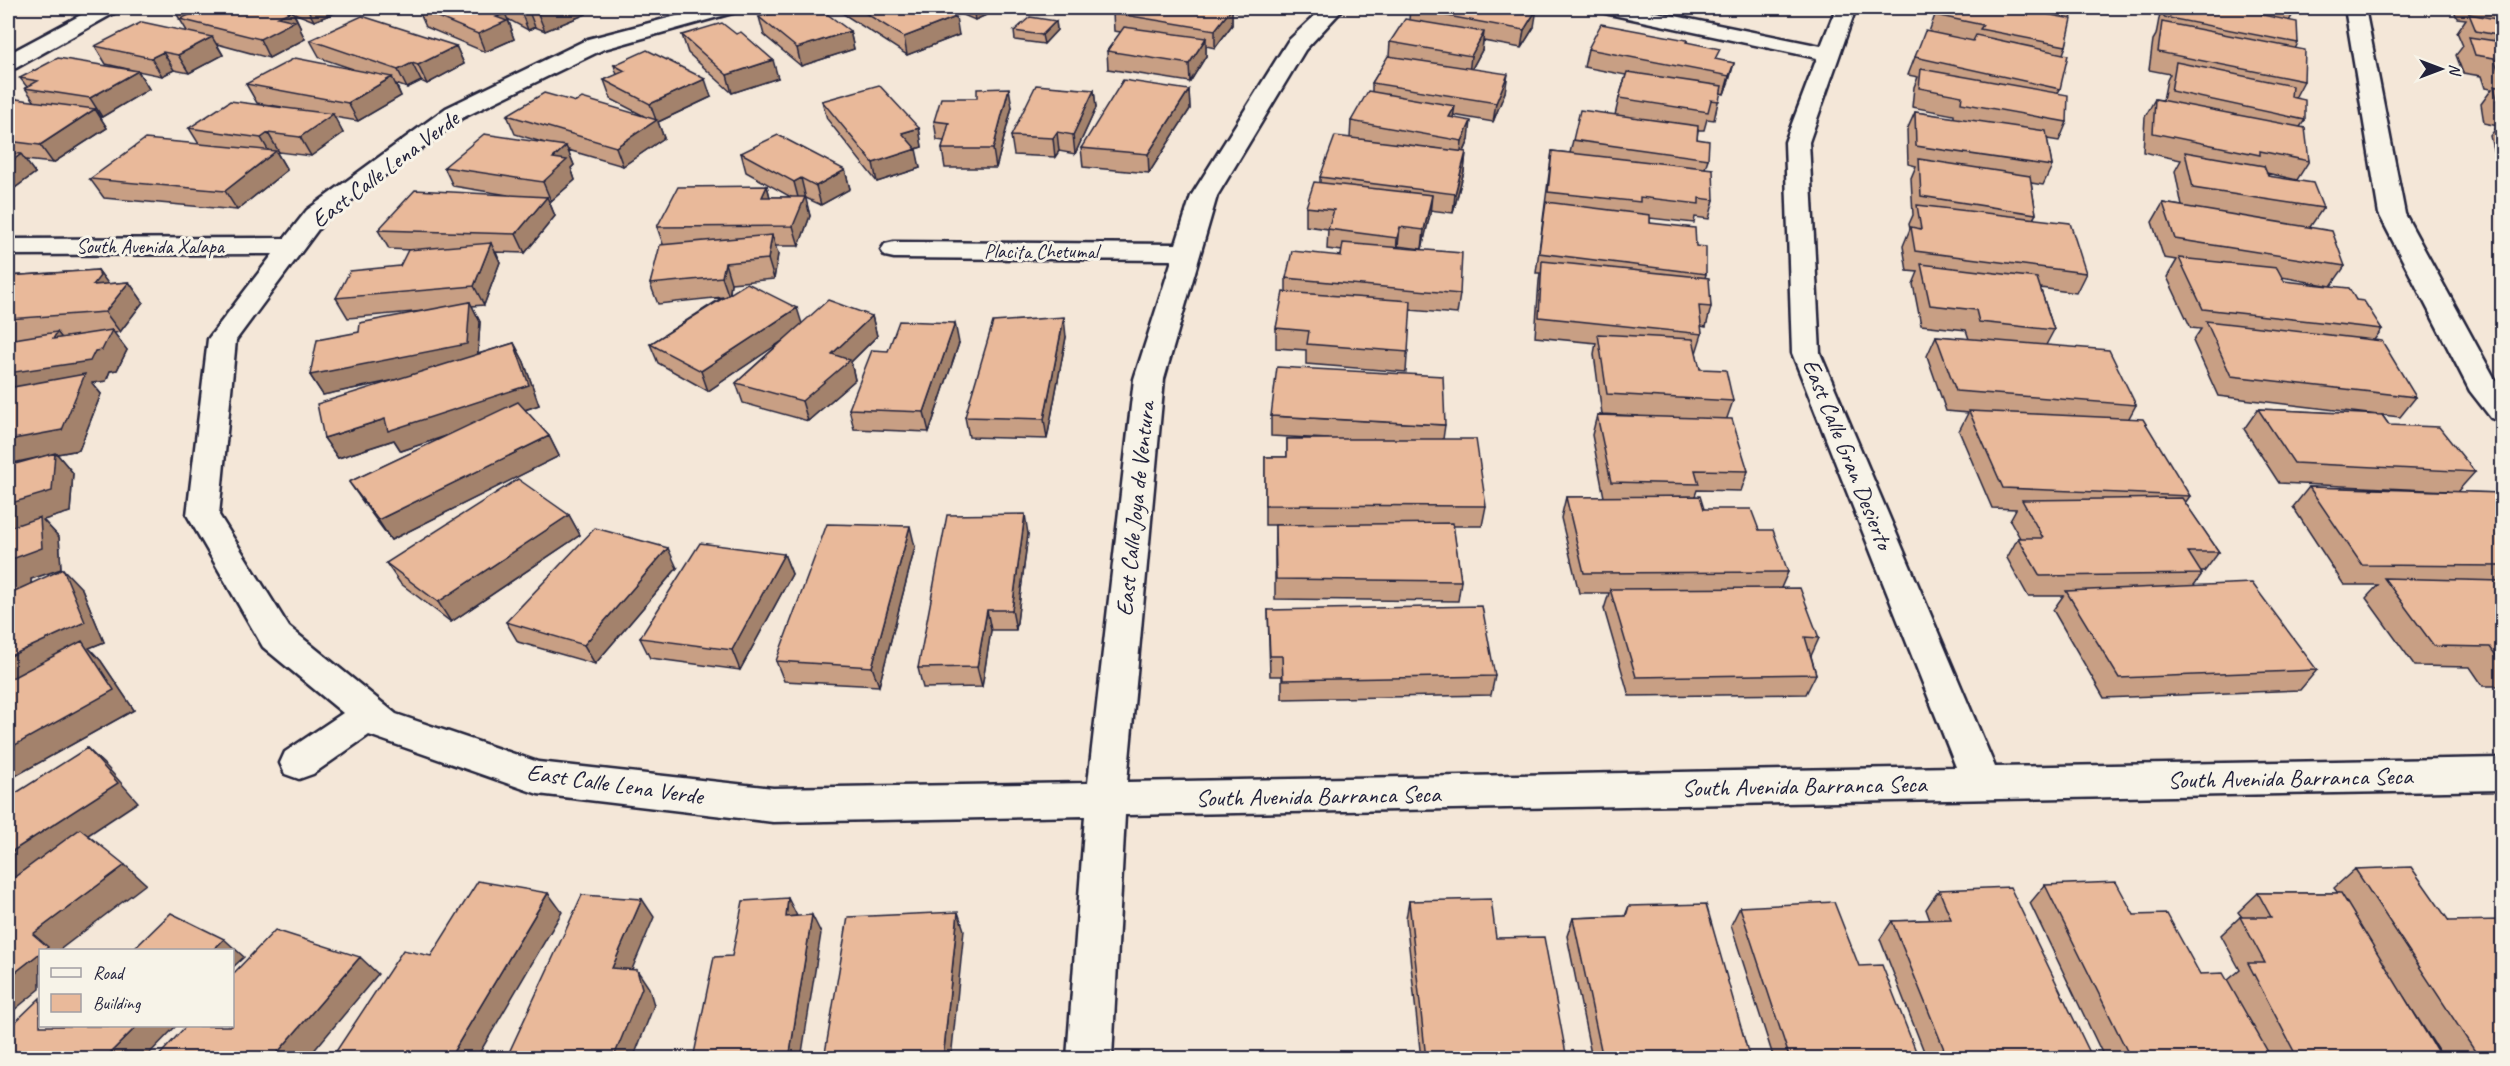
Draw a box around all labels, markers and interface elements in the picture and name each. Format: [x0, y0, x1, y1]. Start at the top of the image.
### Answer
north arrow [2411, 39, 2471, 99]
text: N [2445, 64, 2465, 77]
street label: East Calle Lena Verde [305, 102, 467, 234]
street label: South Avenida Xalapa [76, 234, 226, 259]
street label: Placita Chetumal [984, 239, 1102, 264]
street label: East Calle Gran Desierto [1796, 354, 1901, 556]
street label: East Calle Joya de Ventura [1109, 398, 1161, 618]
street label: East Calle Lena Verde [525, 757, 707, 811]
street label: South Avenida Barranca Seca [2167, 761, 2414, 795]
street label: South Avenida Barranca Seca [1681, 769, 1928, 803]
street label: South Avenida Barranca Seca [1195, 779, 1442, 813]
legend [39, 949, 234, 1027]
text: Road [93, 962, 126, 984]
text: Building [93, 992, 142, 1014]

